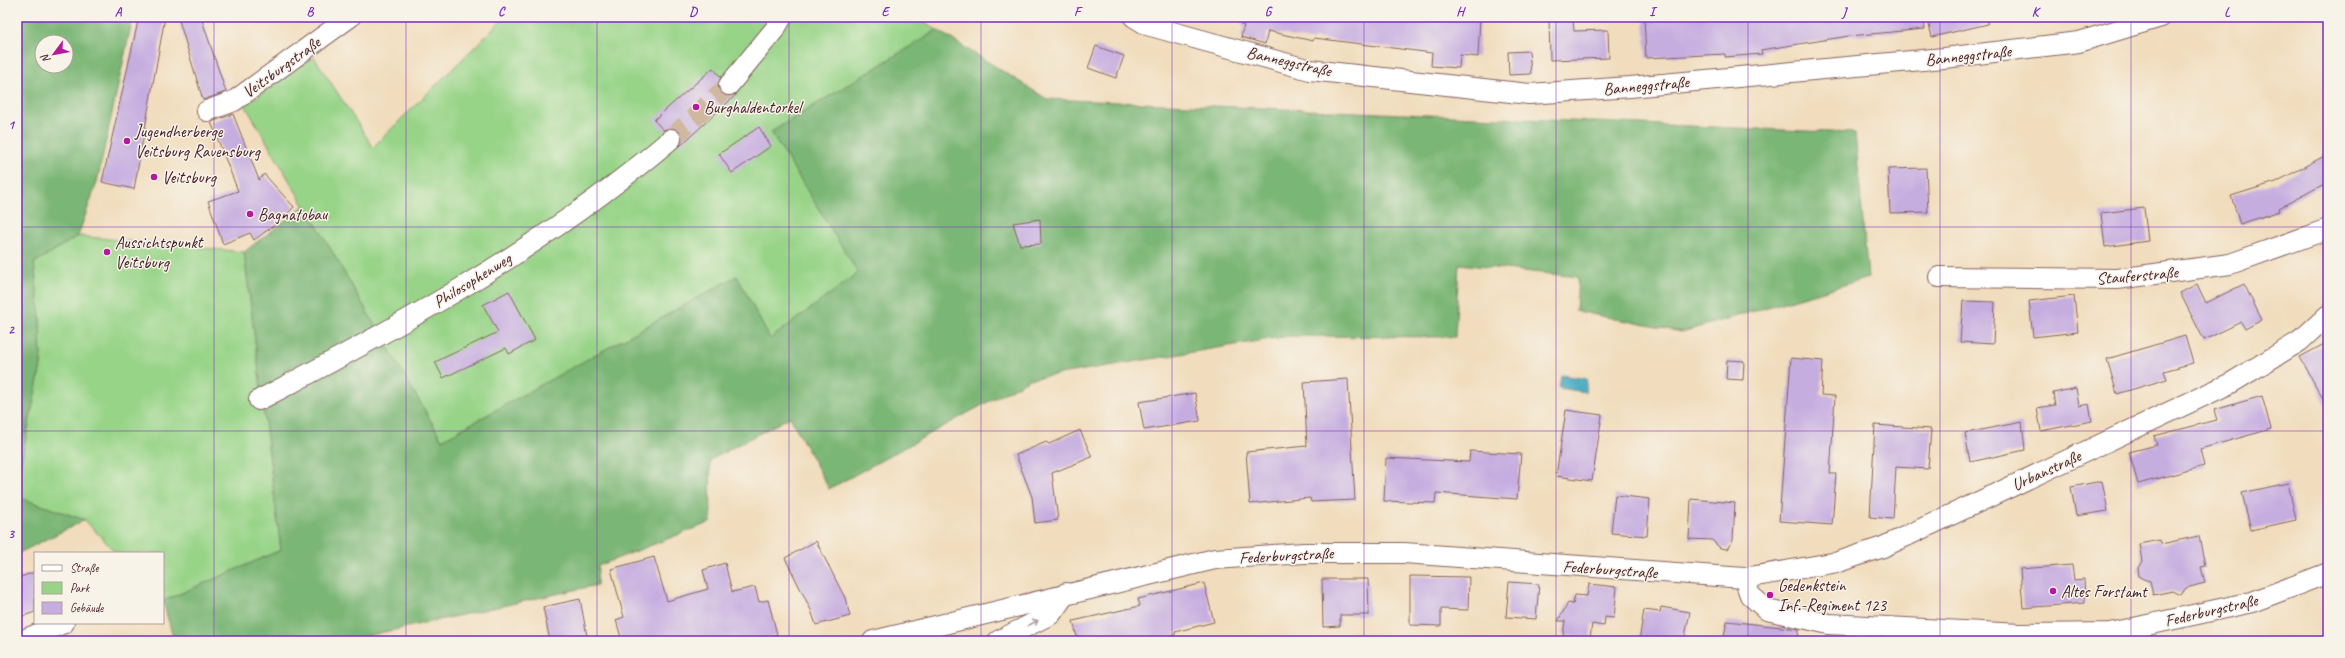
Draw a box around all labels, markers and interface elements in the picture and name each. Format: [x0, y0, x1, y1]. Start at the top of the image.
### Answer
text: A [115, 4, 123, 20]
text: B [307, 4, 315, 20]
text: C [498, 4, 506, 20]
text: D [689, 4, 698, 20]
text: E [882, 4, 891, 20]
text: F [1074, 4, 1083, 20]
text: G [1265, 4, 1273, 20]
text: H [1456, 4, 1466, 20]
text: I [1649, 4, 1658, 20]
text: J [1841, 4, 1848, 20]
text: K [2032, 4, 2042, 20]
text: L [2224, 4, 2231, 20]
street label: Veitsburgstraße [238, 31, 325, 103]
north arrow [34, 34, 74, 74]
street label: Banneggstraße [1924, 40, 2013, 70]
street label: Banneggstraße [1245, 42, 1335, 82]
text: N [37, 51, 53, 66]
street label: Banneggstraße [1602, 71, 1691, 100]
place label: Burghaldentorkel [704, 97, 804, 118]
marker: Burghaldentorkel [691, 102, 701, 112]
text: 1 [8, 117, 16, 133]
place label: Jugendherberge Veitsburg Ravensburg [134, 121, 262, 162]
marker: Jugendherberge Veitsburg Ravensburg [122, 136, 132, 146]
place label: Veitsburg [162, 167, 218, 188]
marker: Veitsburg [149, 172, 159, 182]
place label: Bagnatobau [258, 204, 329, 225]
marker: Bagnatobau [245, 209, 255, 219]
place label: Aussichtspunkt Veitsburg [115, 232, 205, 273]
marker: Aussichtspunkt Veitsburg [102, 247, 112, 257]
street label: Philosophenweg [430, 247, 517, 313]
street label: Stauferstraße [2095, 261, 2180, 290]
text: 2 [8, 322, 15, 338]
street label: Urbanstraße [2008, 445, 2085, 496]
text: 3 [8, 526, 15, 542]
street label: Federburgstraße [1238, 542, 1335, 568]
legend [34, 552, 164, 624]
street label: Federburgstraße [1562, 556, 1659, 583]
text: Straße [70, 560, 99, 576]
place label: Gedenkstein Inf.-Regiment 123 [1778, 575, 1887, 616]
text: Park [70, 580, 91, 596]
place label: Altes Forstamt [2061, 581, 2149, 602]
marker: Altes Forstamt [2048, 586, 2058, 596]
street label: Federburgstraße [2163, 589, 2261, 631]
marker: Gedenkstein Inf.-Regiment 123 [1765, 590, 1775, 600]
text: Gebäude [70, 600, 104, 616]
one-way arrow [1027, 619, 1039, 626]

